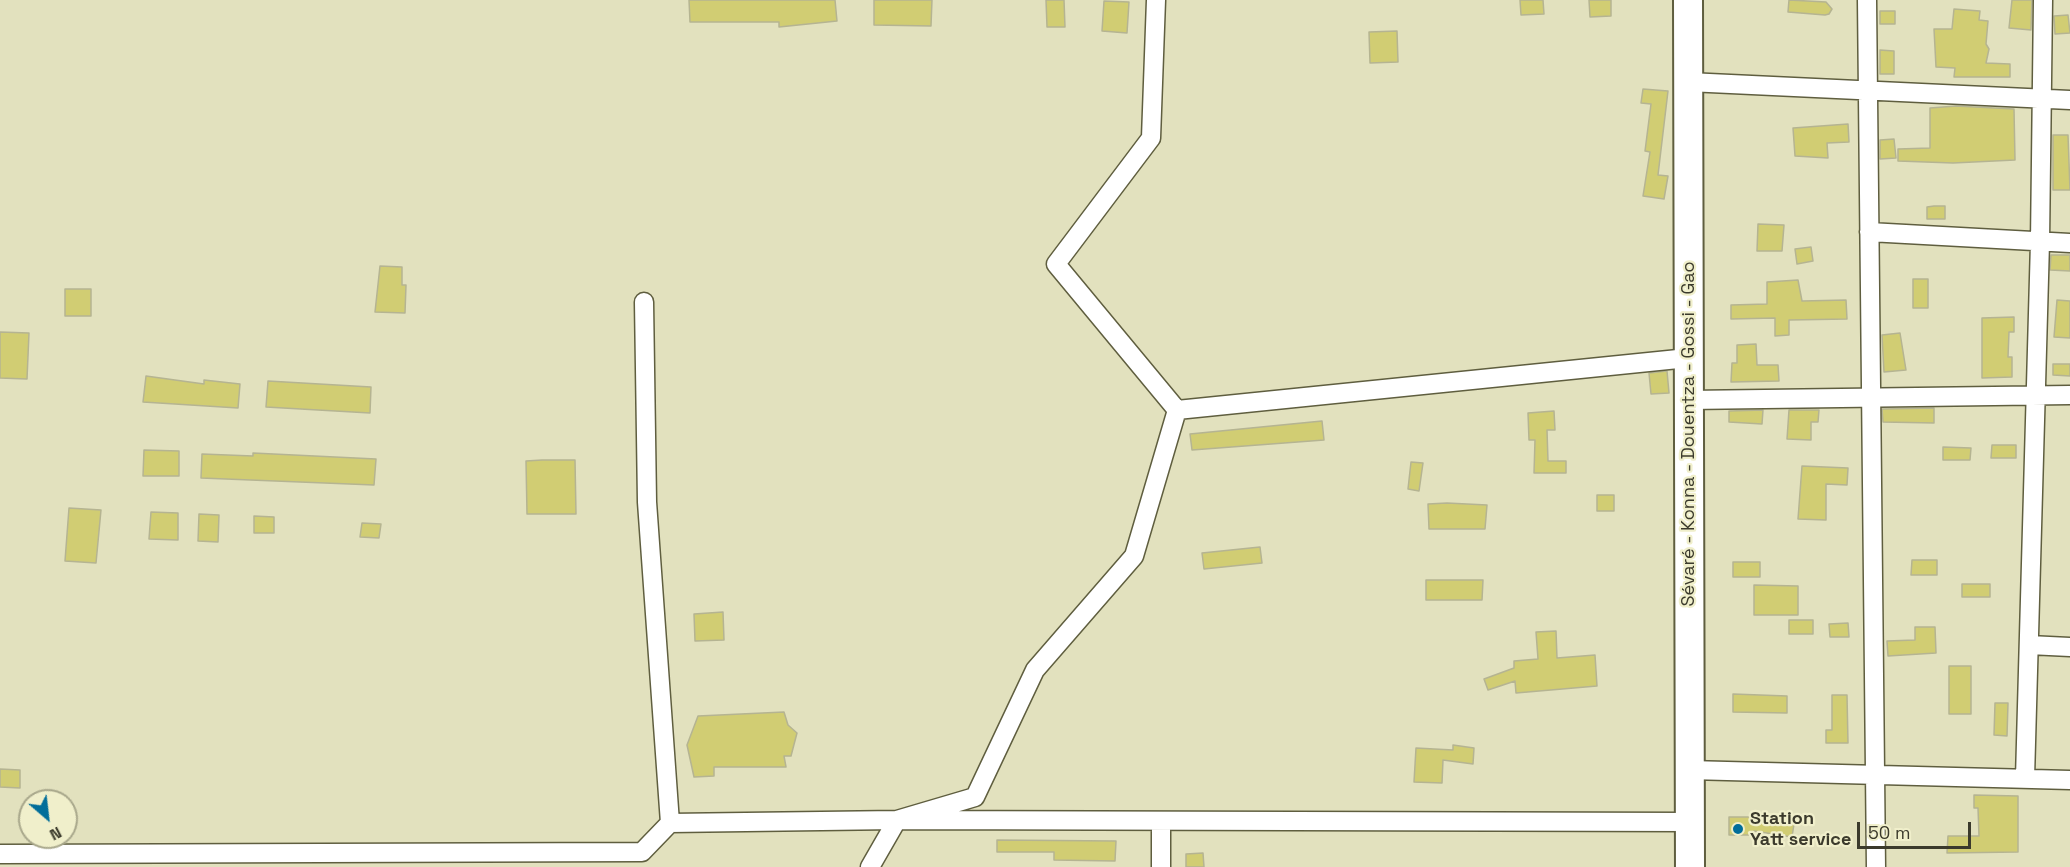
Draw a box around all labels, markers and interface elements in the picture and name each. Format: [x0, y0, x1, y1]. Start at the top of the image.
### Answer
street label: Sévaré - Konna - Douentza - Gossi - Gao [1678, 261, 1700, 607]
north arrow [18, 789, 78, 849]
place label: Station Yatt service [1750, 808, 1851, 850]
scale bar [1860, 810, 1974, 848]
text: 50 m [1868, 821, 1910, 844]
text: N [46, 822, 65, 845]
marker: Station Yatt service [1731, 822, 1745, 836]

